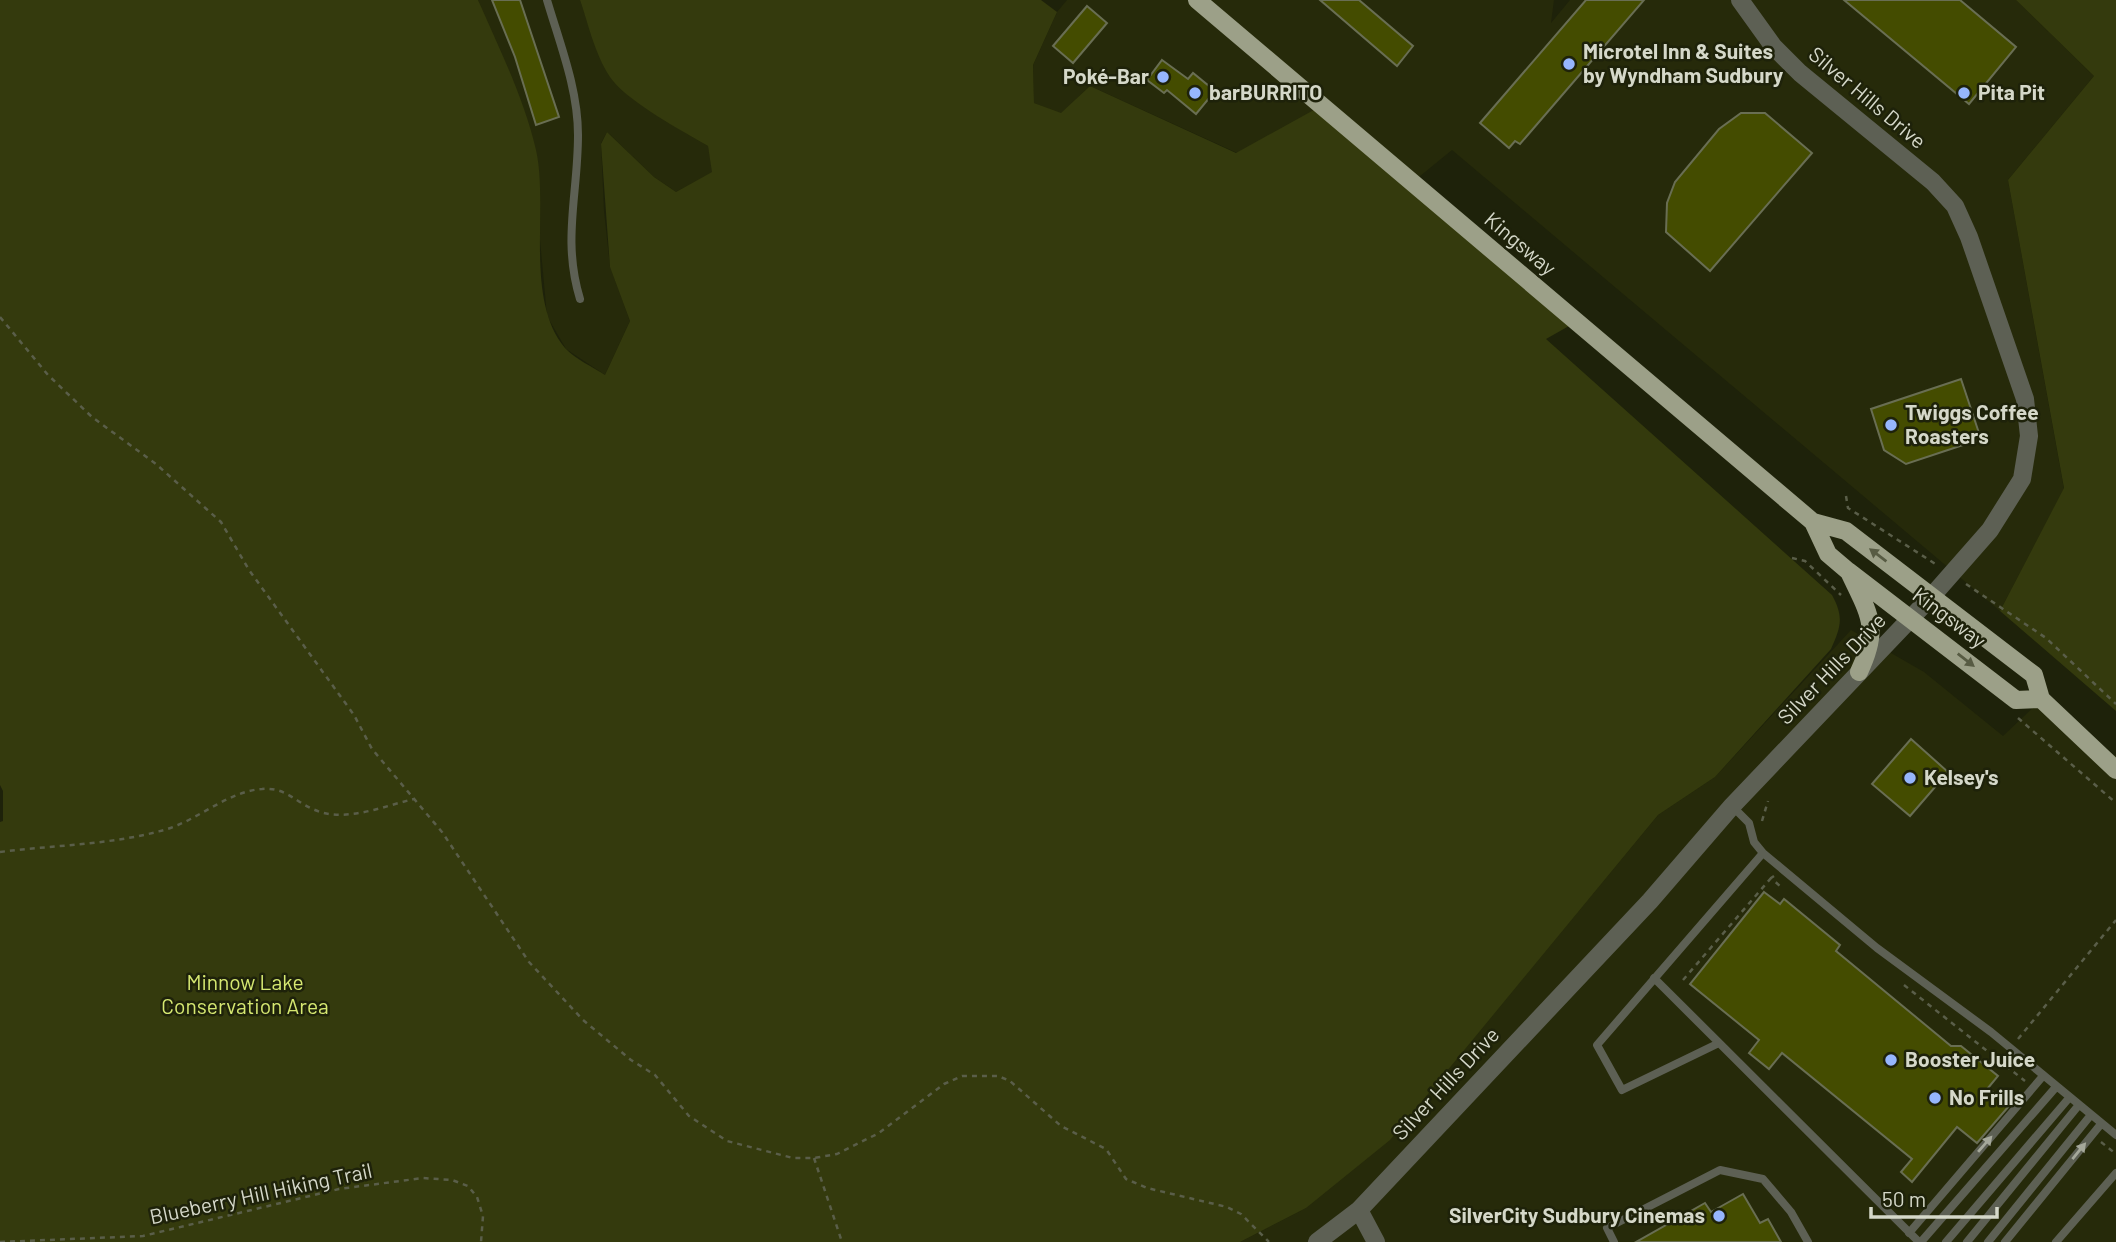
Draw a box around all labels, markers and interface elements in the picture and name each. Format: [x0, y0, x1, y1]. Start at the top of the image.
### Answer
place label: Microtel Inn & Suites by Wyndham Sudbury [1583, 38, 1784, 87]
street label: Silver Hills Drive [1804, 41, 1932, 153]
marker: Microtel Inn & Suites by Wyndham Sudbury [1561, 56, 1577, 72]
place label: Poké-Bar [1063, 63, 1149, 88]
marker: Poké-Bar [1155, 69, 1171, 85]
place label: barBURRITO [1209, 79, 1322, 104]
place label: Pita Pit [1978, 79, 2045, 104]
marker: barBURRITO [1187, 85, 1203, 101]
marker: Pita Pit [1956, 85, 1972, 101]
street label: Kingsway [1480, 206, 1562, 280]
place label: Twiggs Coffee Roasters [1905, 399, 2039, 448]
marker: Twiggs Coffee Roasters [1883, 417, 1899, 433]
one-way arrow [1869, 548, 1887, 562]
street label: Kingsway [1908, 581, 1992, 653]
street label: Silver Hills Drive [1772, 607, 1890, 729]
one-way arrow [1956, 652, 1974, 667]
place label: Kelsey's [1924, 764, 1999, 789]
marker: Kelsey's [1902, 770, 1918, 786]
park label: Minnow Lake Conservation Area [161, 969, 329, 1018]
street label: Silver Hills Drive [1386, 1021, 1503, 1145]
place label: Booster Juice [1905, 1046, 2035, 1071]
marker: Booster Juice [1883, 1052, 1899, 1068]
place label: No Frills [1949, 1084, 2024, 1109]
marker: No Frills [1927, 1090, 1943, 1106]
one-way arrow [1977, 1135, 1992, 1152]
one-way arrow [2071, 1143, 2086, 1160]
street label: Blueberry Hill Hiking Trail [147, 1157, 374, 1228]
scale bar [1871, 1176, 1997, 1220]
text: 50 m [1882, 1186, 1926, 1211]
place label: SilverCity Sudbury Cinemas [1449, 1202, 1705, 1227]
marker: SilverCity Sudbury Cinemas [1711, 1208, 1727, 1224]

